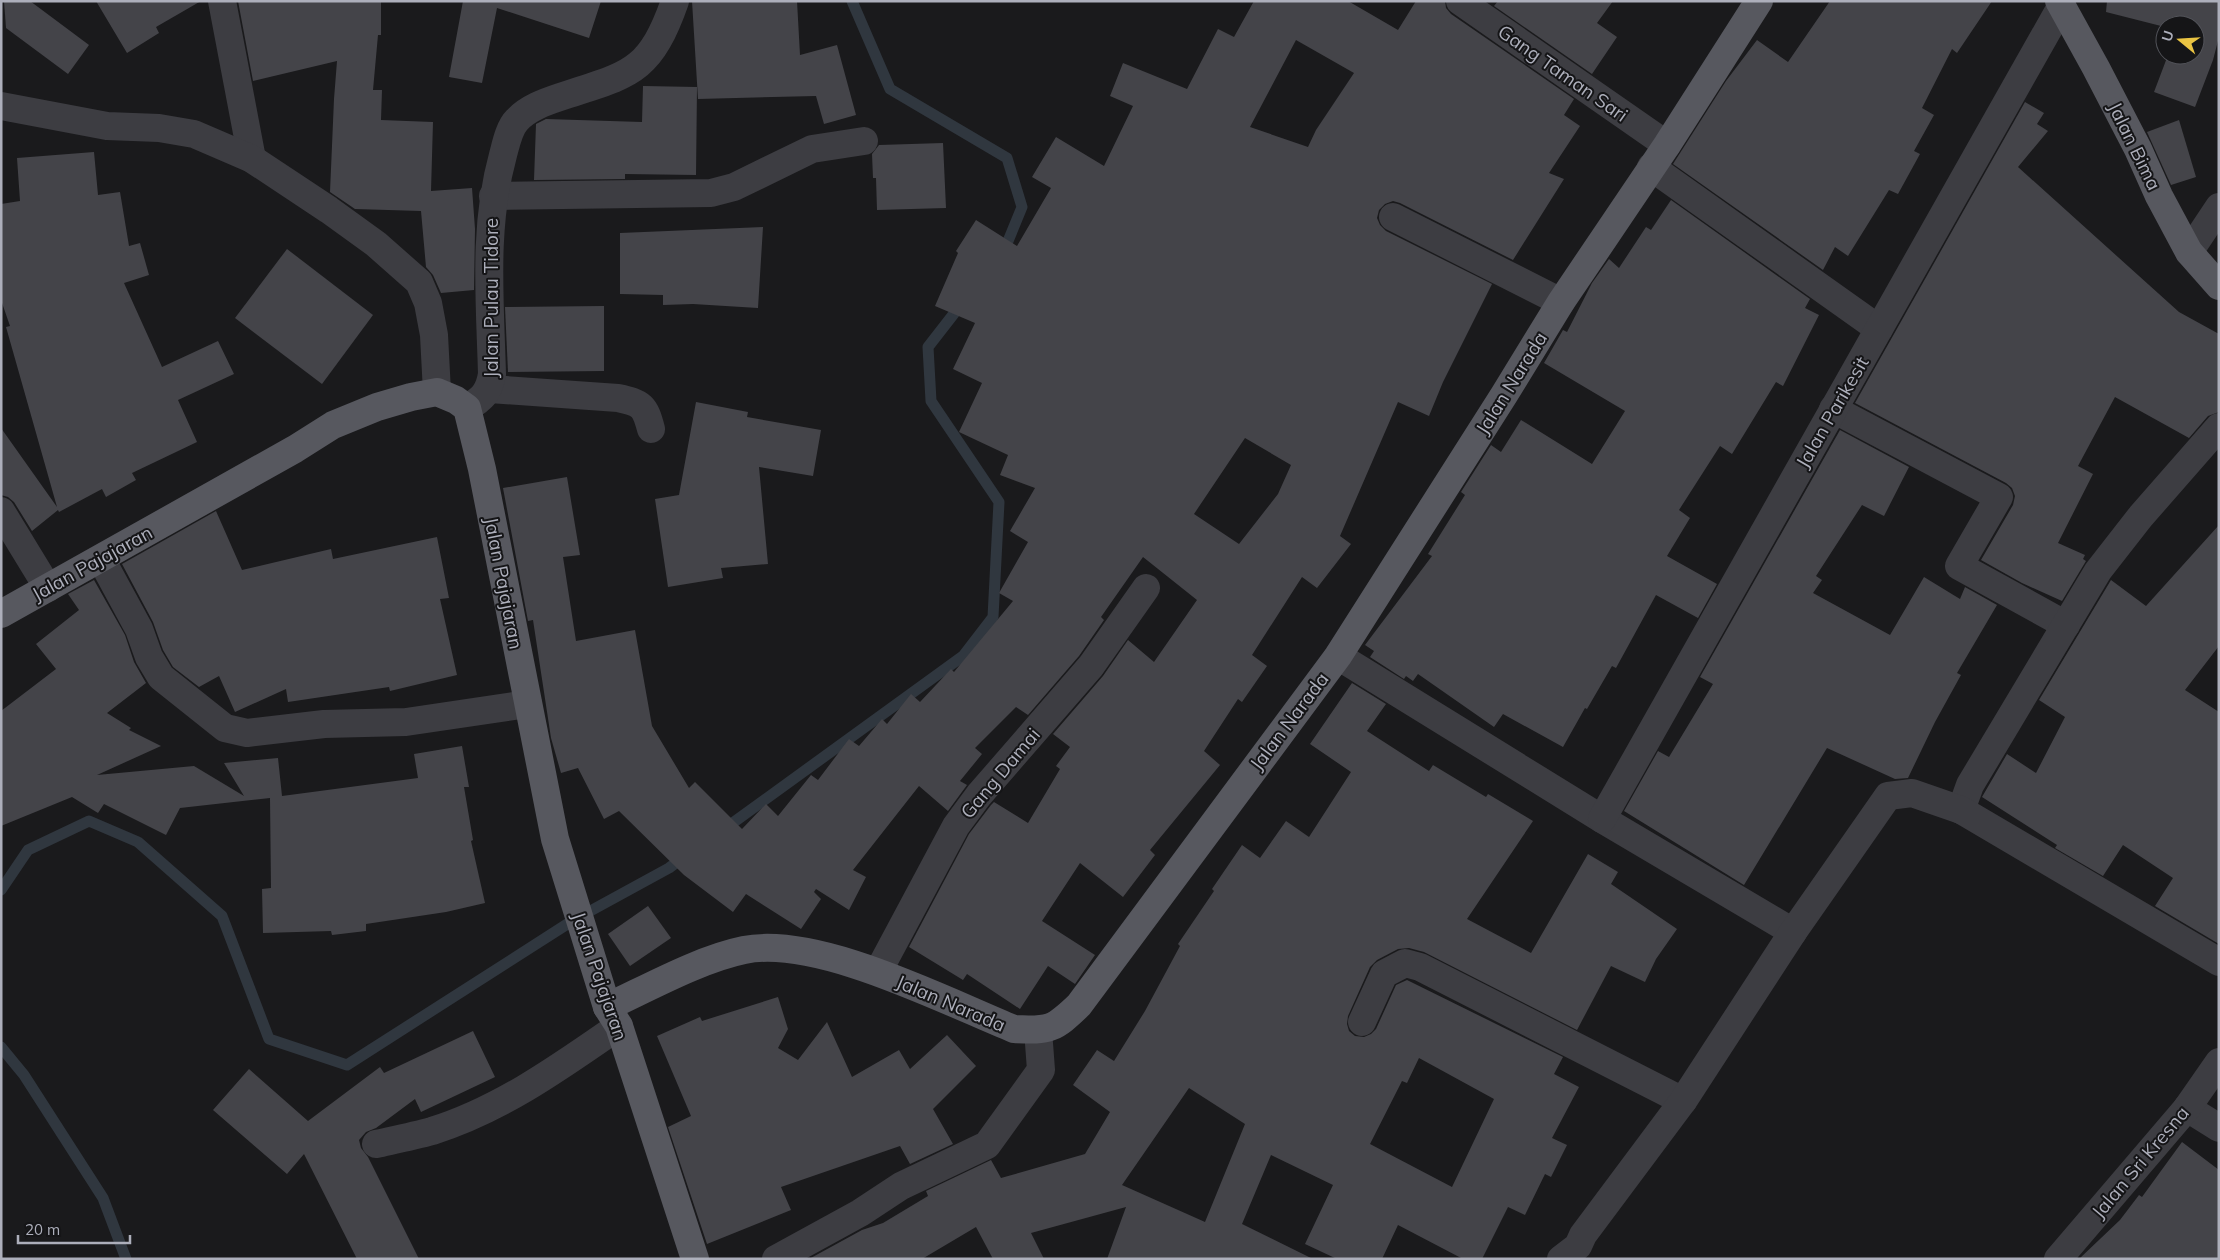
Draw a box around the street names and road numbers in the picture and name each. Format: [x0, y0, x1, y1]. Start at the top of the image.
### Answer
street label: Gang Taman Sari [1493, 19, 1633, 127]
street label: Jalan Bima [2103, 98, 2167, 194]
street label: Jalan Pulau Tidore [479, 218, 503, 378]
street label: Jalan Narada [1470, 327, 1552, 439]
street label: Jalan Parikesit [1790, 352, 1874, 472]
street label: Jalan Pajajaran [479, 515, 529, 651]
street label: Jalan Pajajaran [28, 520, 156, 606]
street label: Jalan Narada [1244, 667, 1334, 775]
street label: Gang Damai [955, 723, 1045, 823]
street label: Jalan Pajajaran [567, 909, 633, 1043]
street label: Jalan Narada [893, 969, 1009, 1037]
street label: Jalan Sri Kresna [2086, 1101, 2194, 1223]

